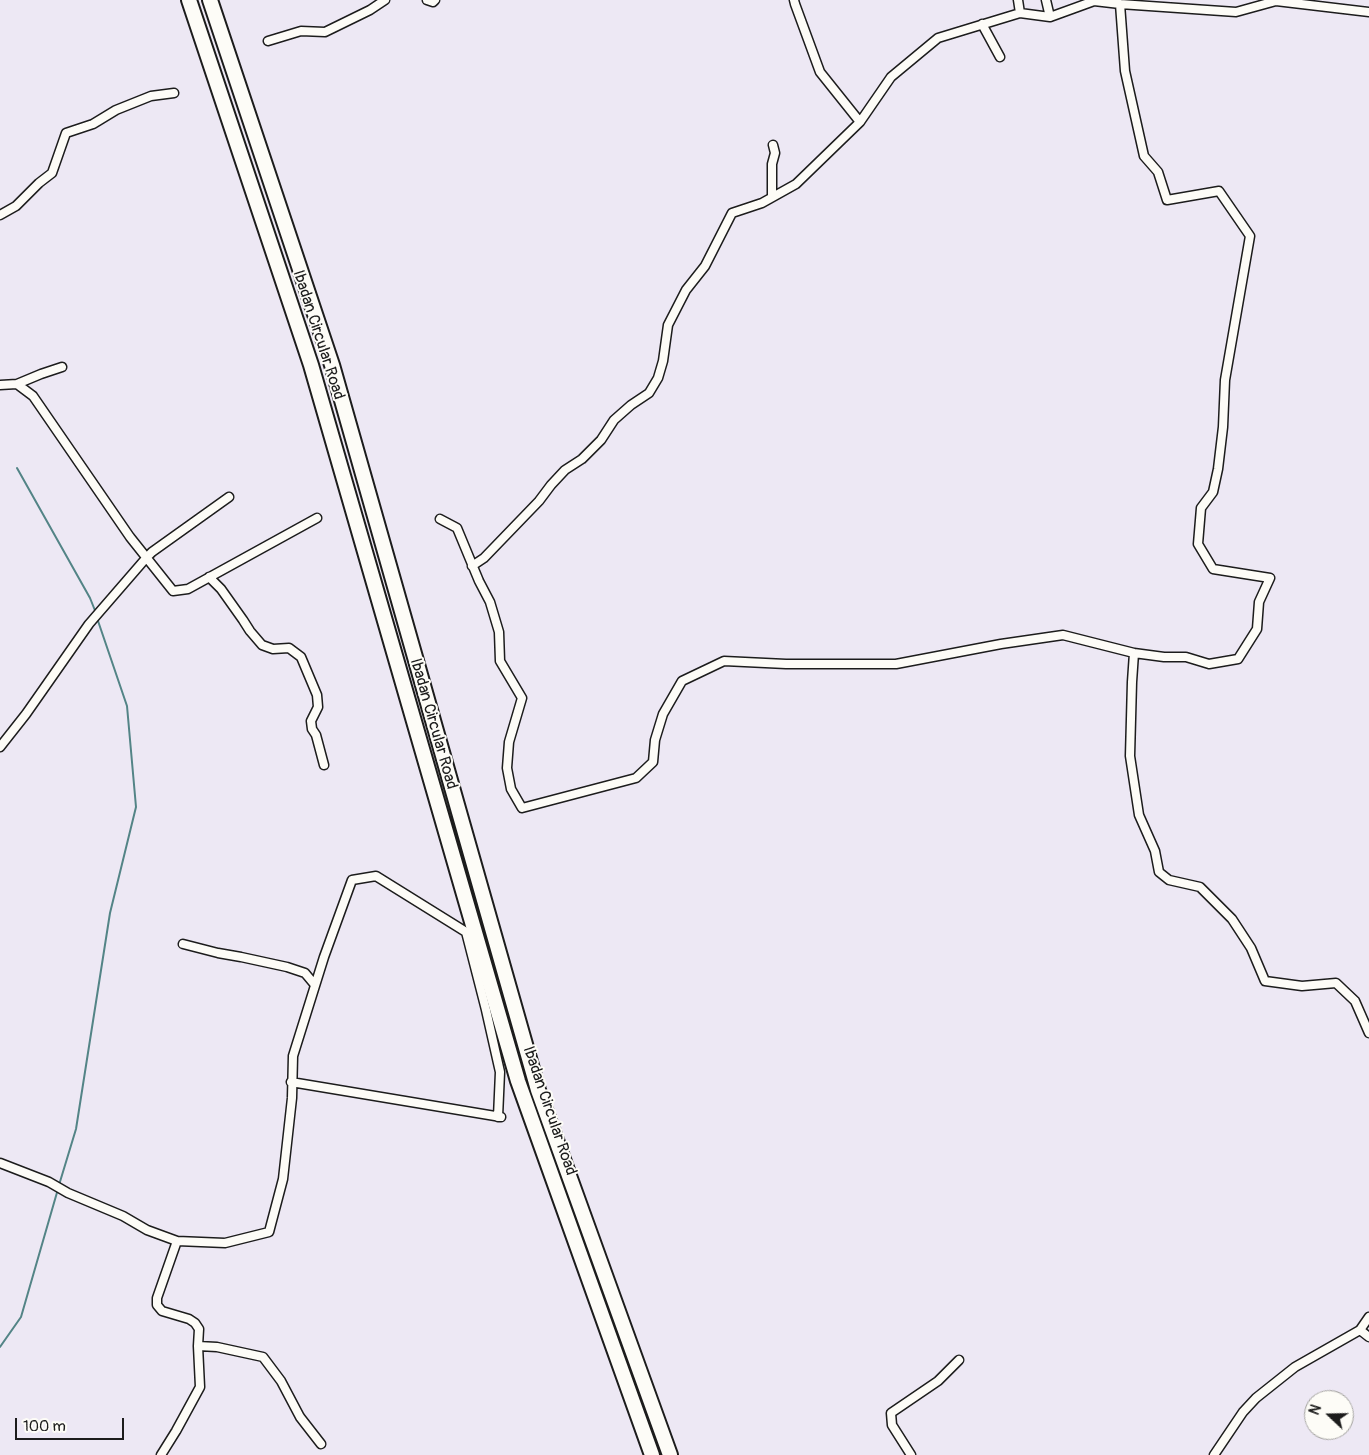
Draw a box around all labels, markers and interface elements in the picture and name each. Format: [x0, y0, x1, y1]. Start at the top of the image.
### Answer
street label: Ibadan Circular Road [288, 268, 348, 402]
street label: Ibadan Circular Road [405, 656, 461, 792]
street label: Ibadan Circular Road [518, 1044, 580, 1178]
north arrow [1304, 1390, 1354, 1440]
text: N [1306, 1402, 1325, 1417]
scale bar [18, 1408, 126, 1440]
text: 100 m [23, 1417, 66, 1436]

